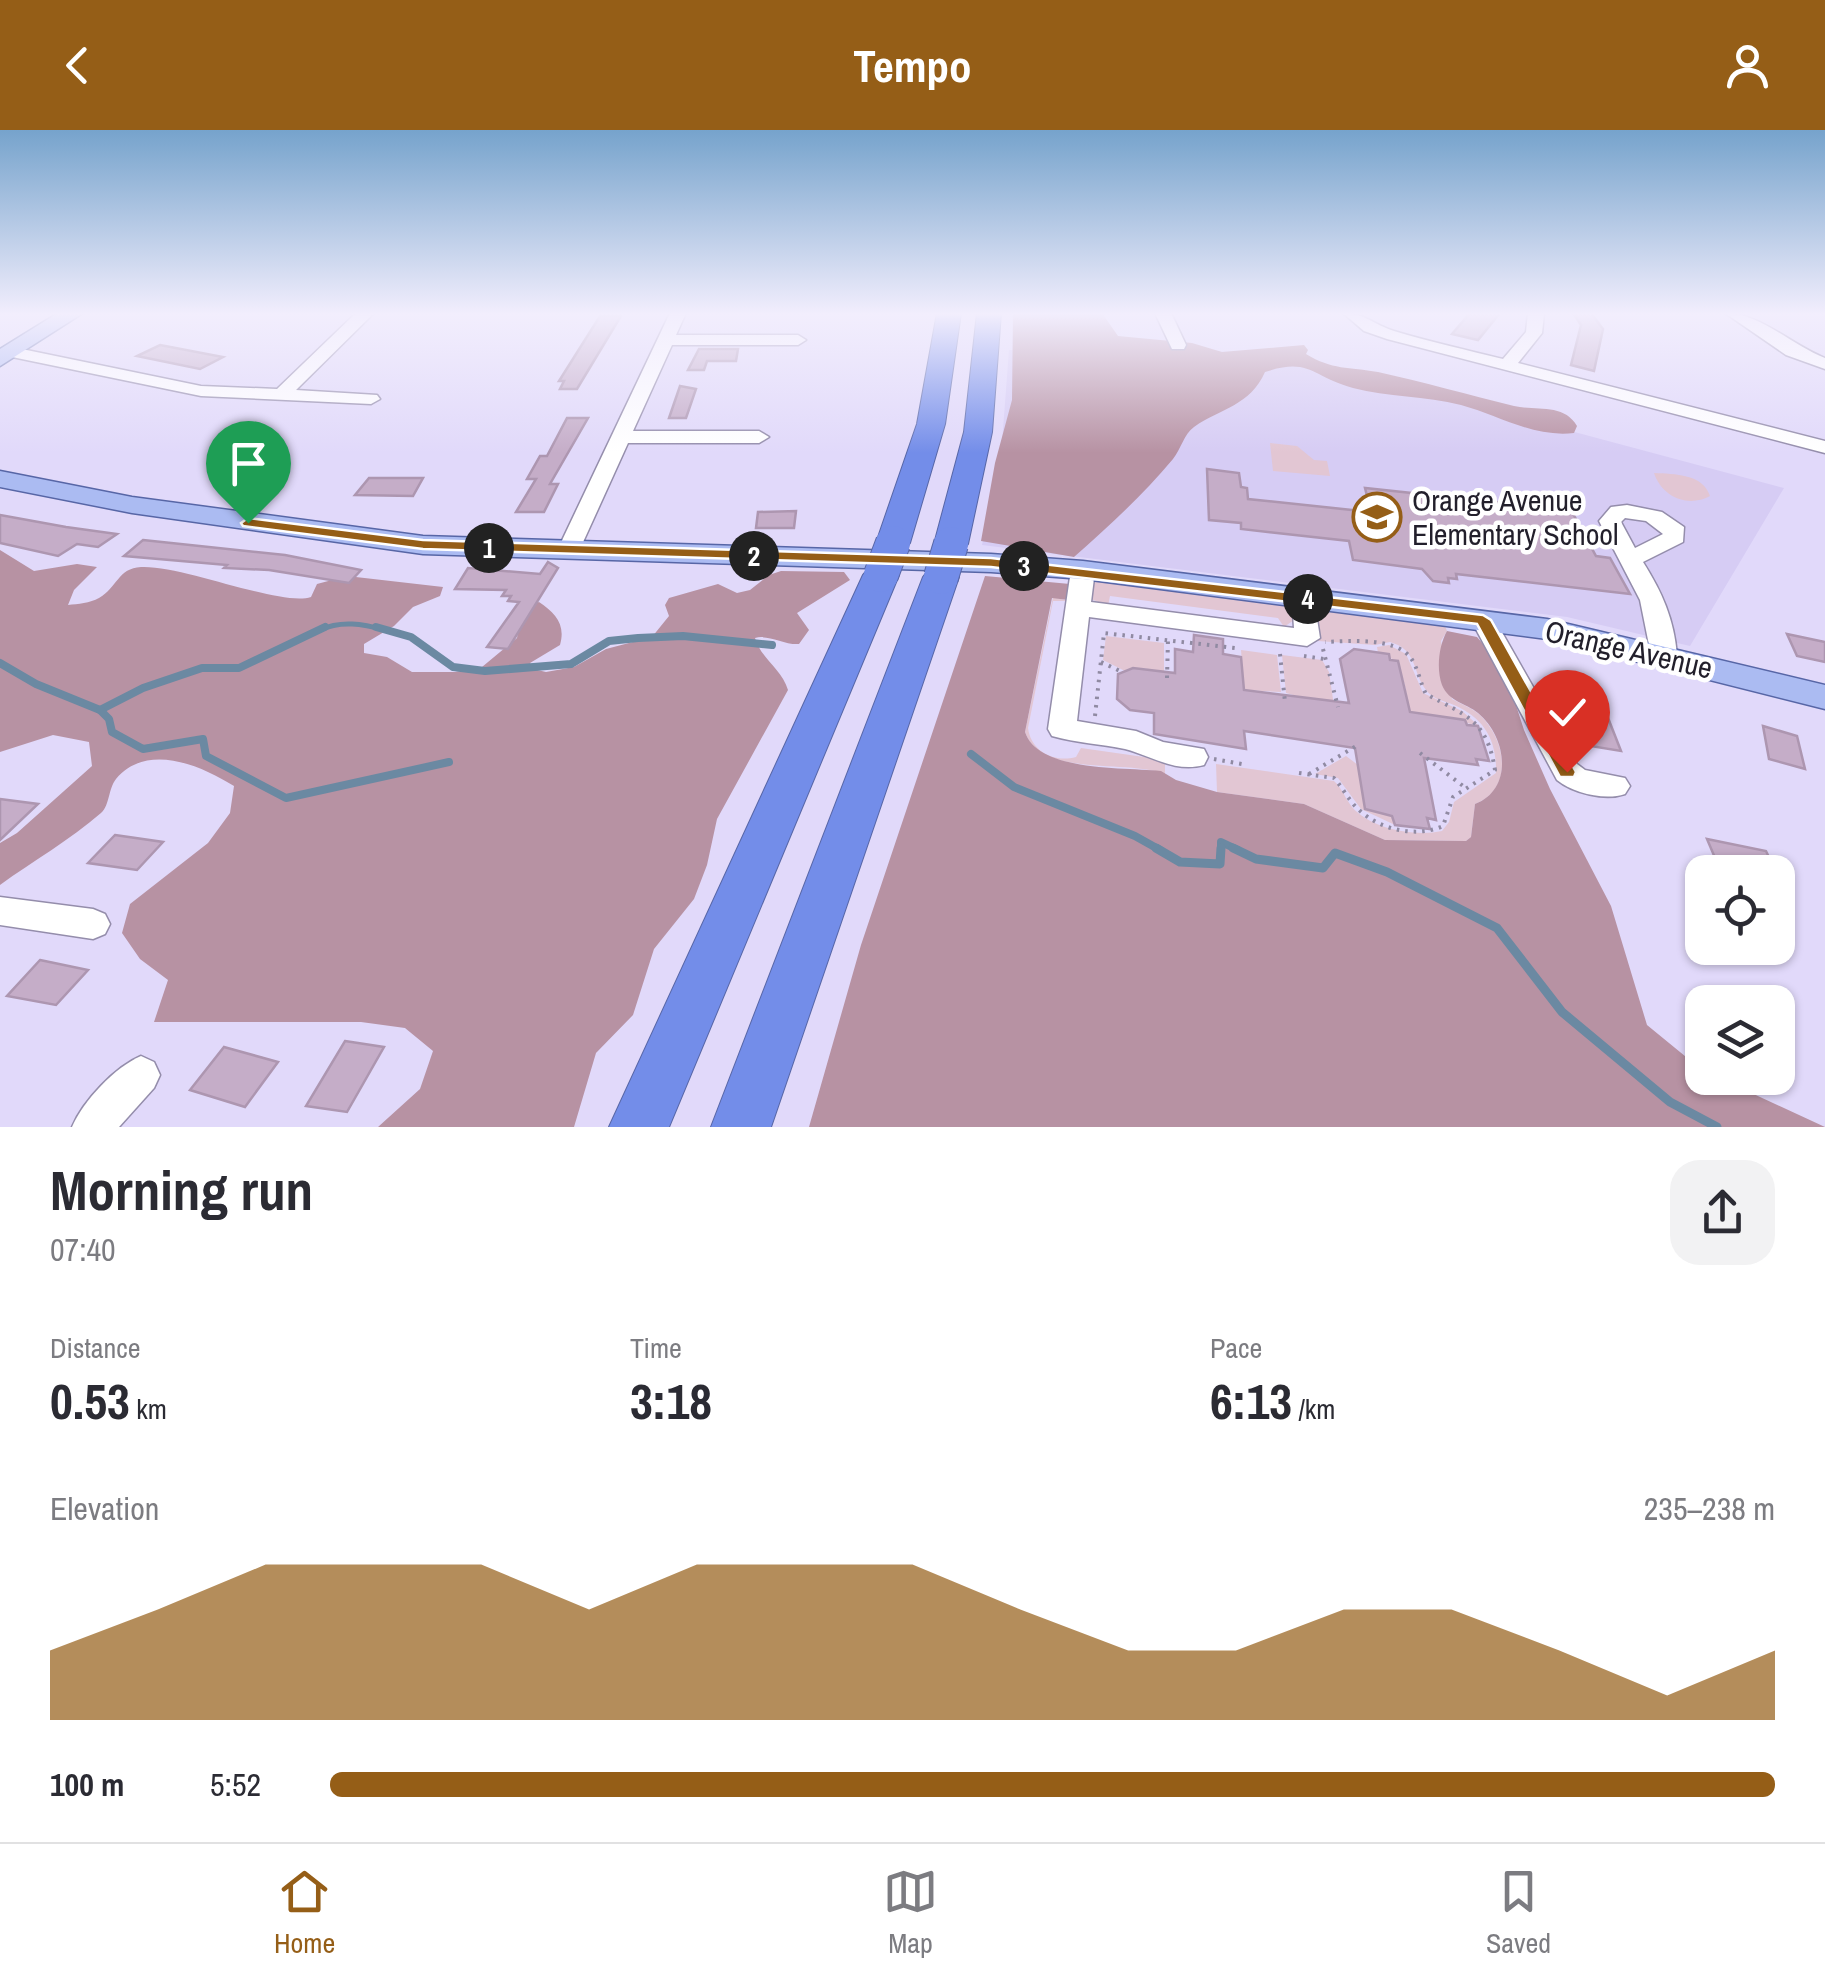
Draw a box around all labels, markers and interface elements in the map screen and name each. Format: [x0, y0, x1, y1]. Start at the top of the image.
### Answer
text: Tempo [853, 35, 972, 96]
icon: back [50, 38, 105, 93]
icon: person [1720, 38, 1775, 93]
pin [206, 421, 291, 524]
icon: arrive [221, 436, 276, 491]
place label: Orange Avenue Elementary School [1412, 480, 1618, 554]
school or university icon: Orange Avenue Elementary School [1351, 491, 1403, 543]
pin: 1 [464, 523, 514, 573]
text: 1 [483, 529, 495, 567]
pin: 2 [729, 531, 779, 581]
text: 2 [748, 537, 760, 575]
pin: 3 [999, 541, 1049, 591]
text: 3 [1018, 547, 1030, 585]
pin: 4 [1283, 574, 1333, 624]
text: 4 [1302, 580, 1314, 618]
street label: Orange Avenue [1541, 610, 1717, 688]
pin [1525, 670, 1610, 773]
icon: check [1540, 685, 1595, 740]
map controls [1685, 855, 1795, 1095]
button: locate [1685, 855, 1795, 965]
button: layers [1685, 985, 1795, 1095]
text: Morning run [50, 1153, 313, 1227]
button: share [1670, 1160, 1775, 1265]
text: 07:40 [50, 1228, 116, 1271]
text: Distance [50, 1329, 141, 1367]
text: Time [630, 1329, 682, 1367]
text: Pace [1210, 1329, 1262, 1367]
text: 0.53 [50, 1367, 130, 1435]
text: 3:18 [630, 1367, 712, 1435]
text: 6:13 [1210, 1367, 1292, 1435]
text: km [130, 1390, 167, 1428]
text: /km [1292, 1390, 1335, 1428]
text: Elevation [50, 1487, 159, 1530]
text: 235–238 m [1644, 1487, 1775, 1530]
text: 100 m [50, 1763, 124, 1806]
text: 5:52 [210, 1763, 261, 1806]
tab: Home [274, 1864, 335, 1962]
tab: Map [883, 1864, 938, 1962]
tab: Saved [1486, 1864, 1551, 1962]

